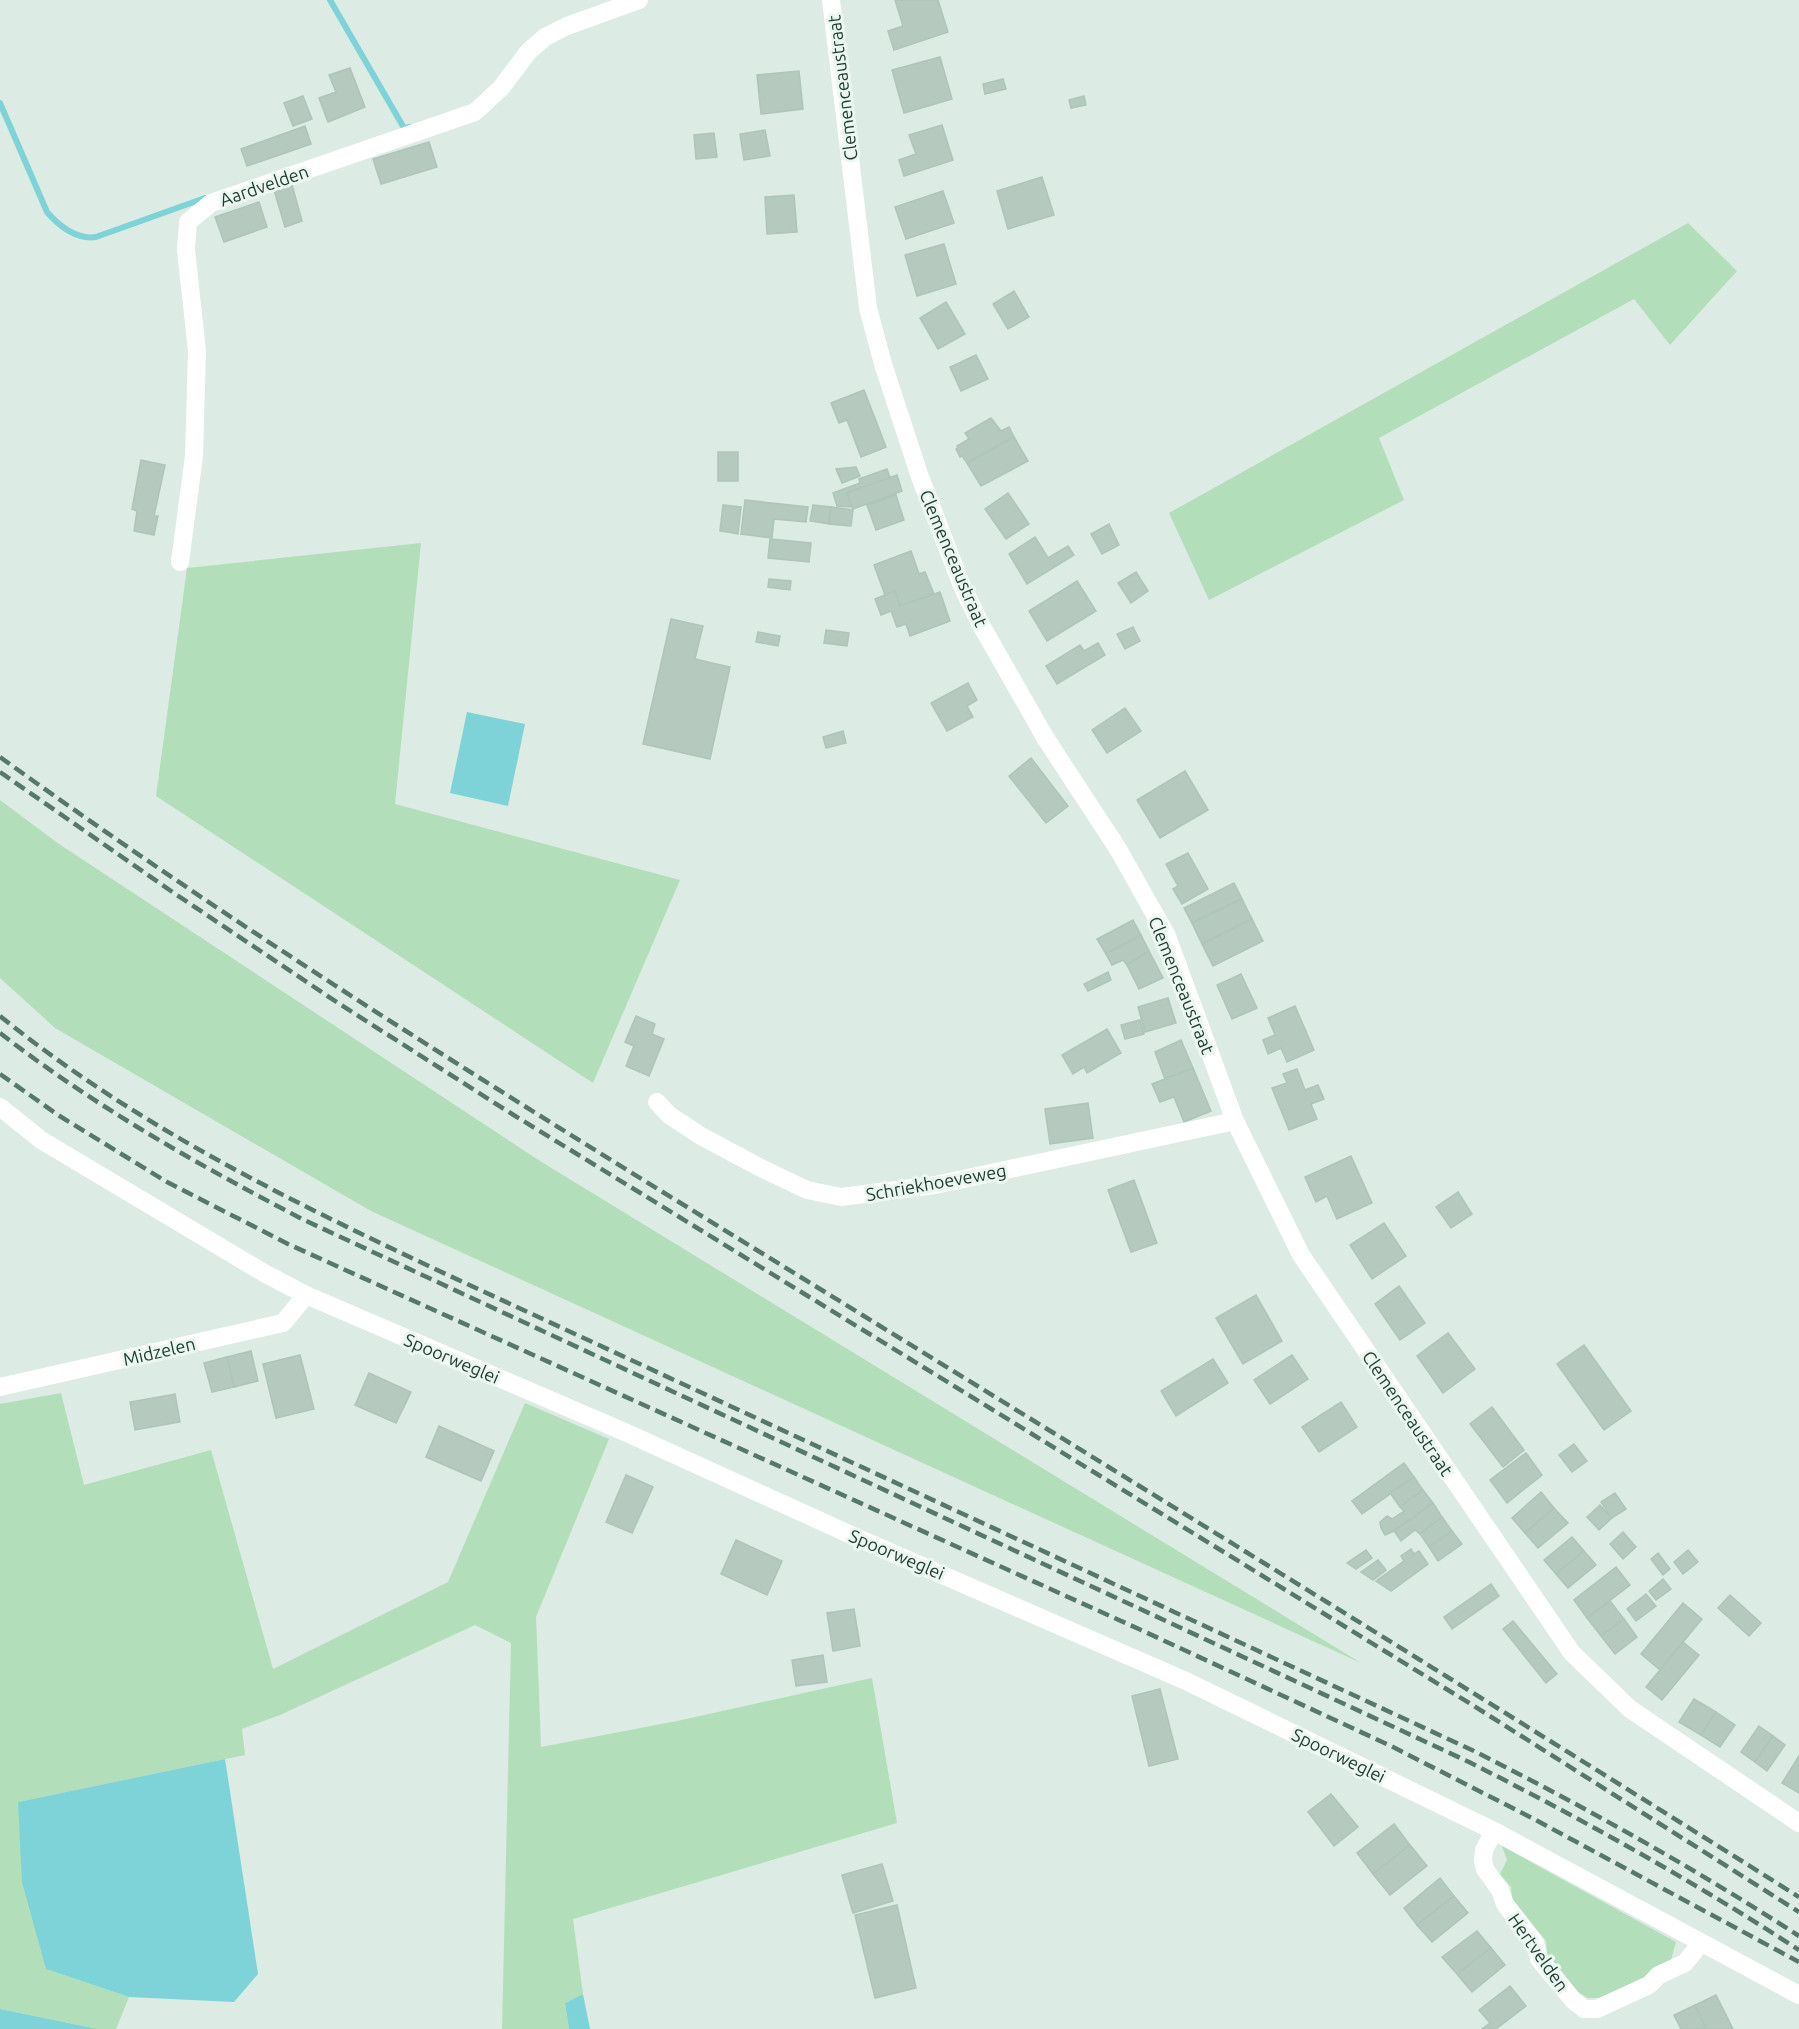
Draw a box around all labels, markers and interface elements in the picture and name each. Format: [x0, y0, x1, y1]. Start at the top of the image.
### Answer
street label: Clemenceaustraat [823, 14, 861, 162]
street label: Aardvelden [217, 161, 311, 209]
street label: Clemenceaustraat [916, 487, 992, 629]
street label: Clemenceaustraat [1145, 913, 1219, 1057]
street label: Schriekhoeveweg [864, 1160, 1008, 1204]
street label: Spoorweglei [401, 1329, 503, 1387]
street label: Midzelen [121, 1333, 197, 1369]
street label: Clemenceaustraat [1359, 1347, 1457, 1479]
street label: Spoorweglei [846, 1525, 948, 1583]
street label: Spoorweglei [1289, 1724, 1389, 1786]
street label: Hertvelden [1505, 1909, 1573, 1995]

